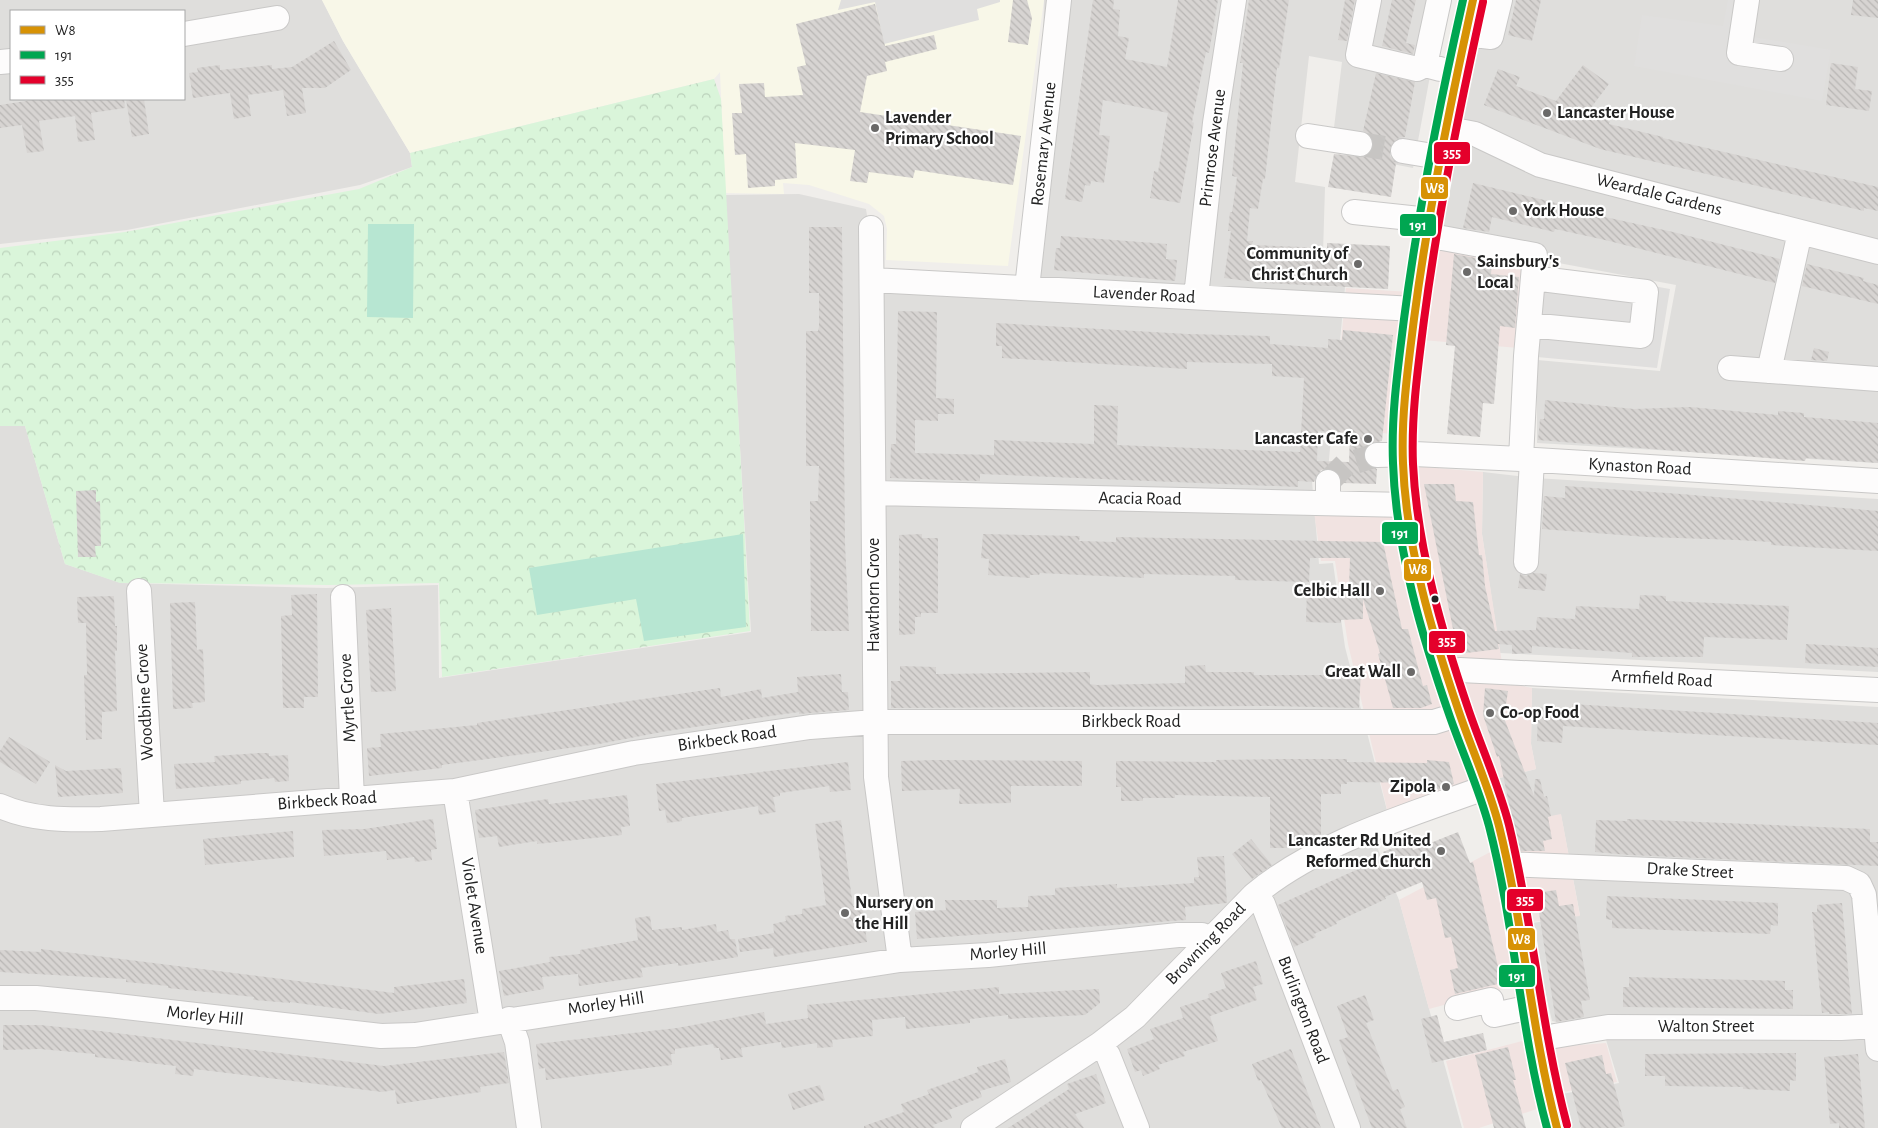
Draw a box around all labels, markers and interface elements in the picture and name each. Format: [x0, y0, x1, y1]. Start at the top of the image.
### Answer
legend [10, 10, 185, 100]
text: W8 [55, 23, 76, 38]
text: 191 [55, 48, 72, 63]
text: 355 [55, 73, 74, 88]
street label: Rosemary Avenue [1029, 81, 1059, 207]
street label: Primrose Avenue [1197, 88, 1229, 208]
place label: Lancaster House [1557, 104, 1675, 122]
marker: Lancaster House [1541, 107, 1553, 119]
place label: Lavender Primary School [885, 109, 994, 148]
marker: Lavender Primary School [869, 122, 881, 134]
line badge: 355 [1433, 141, 1471, 165]
text: 355 [1443, 147, 1461, 161]
street label: Weardale Gardens [1594, 171, 1724, 219]
line badge: W8 [1420, 176, 1449, 200]
text: W8 [1425, 182, 1445, 196]
place label: York House [1523, 202, 1604, 220]
marker: York House [1507, 205, 1519, 217]
line badge: 191 [1399, 213, 1437, 237]
text: 191 [1410, 219, 1426, 233]
place label: Community of Christ Church [1246, 245, 1350, 284]
place label: Sainsbury's Local [1477, 253, 1559, 292]
marker: Community of Christ Church [1352, 258, 1364, 270]
marker: Sainsbury's Local [1461, 266, 1473, 278]
street label: Lavender Road [1092, 283, 1196, 307]
place label: Lancaster Cafe [1254, 430, 1358, 448]
marker: Lancaster Cafe [1362, 433, 1374, 445]
street label: Kynaston Road [1588, 455, 1692, 479]
street label: Acacia Road [1098, 489, 1182, 509]
line badge: 191 [1381, 521, 1419, 545]
text: 191 [1392, 527, 1408, 541]
street label: Hawthorn Grove [865, 538, 883, 652]
line badge: W8 [1403, 558, 1432, 582]
text: W8 [1408, 563, 1428, 577]
place label: Celbic Hall [1294, 582, 1370, 600]
marker: Celbic Hall [1374, 585, 1386, 597]
unlabelled marker [1430, 594, 1440, 604]
line badge: 355 [1428, 630, 1466, 654]
text: 355 [1438, 635, 1456, 649]
street label: Woodbine Grove [133, 643, 157, 761]
street label: Myrtle Grove [337, 653, 359, 743]
place label: Great Wall [1325, 663, 1401, 681]
marker: Great Wall [1405, 666, 1417, 678]
street label: Armfield Road [1611, 667, 1713, 691]
place label: Co-op Food [1500, 704, 1580, 722]
marker: Co-op Food [1484, 707, 1496, 719]
street label: Birkbeck Road [1081, 713, 1181, 731]
street label: Birkbeck Road [676, 723, 778, 755]
place label: Zipola [1390, 778, 1436, 796]
marker: Zipola [1440, 781, 1452, 793]
street label: Birkbeck Road [277, 789, 377, 813]
place label: Lancaster Rd United Reformed Church [1288, 832, 1432, 871]
marker: Lancaster Rd United Reformed Church [1435, 845, 1447, 857]
street label: Violet Avenue [458, 857, 490, 955]
street label: Drake Street [1646, 860, 1734, 882]
line badge: 355 [1506, 888, 1544, 912]
place label: Nursery on the Hill [855, 894, 934, 933]
text: 355 [1516, 894, 1534, 908]
street label: Browning Road [1163, 899, 1249, 989]
marker: Nursery on the Hill [839, 907, 851, 919]
line badge: W8 [1507, 927, 1536, 951]
text: W8 [1511, 933, 1531, 947]
street label: Morley Hill [969, 940, 1047, 964]
street label: Burlington Road [1274, 954, 1332, 1066]
line badge: 191 [1498, 964, 1536, 988]
text: 191 [1509, 970, 1525, 984]
street label: Morley Hill [566, 989, 646, 1019]
street label: Morley Hill [166, 1003, 244, 1029]
street label: Walton Street [1658, 1018, 1755, 1036]

